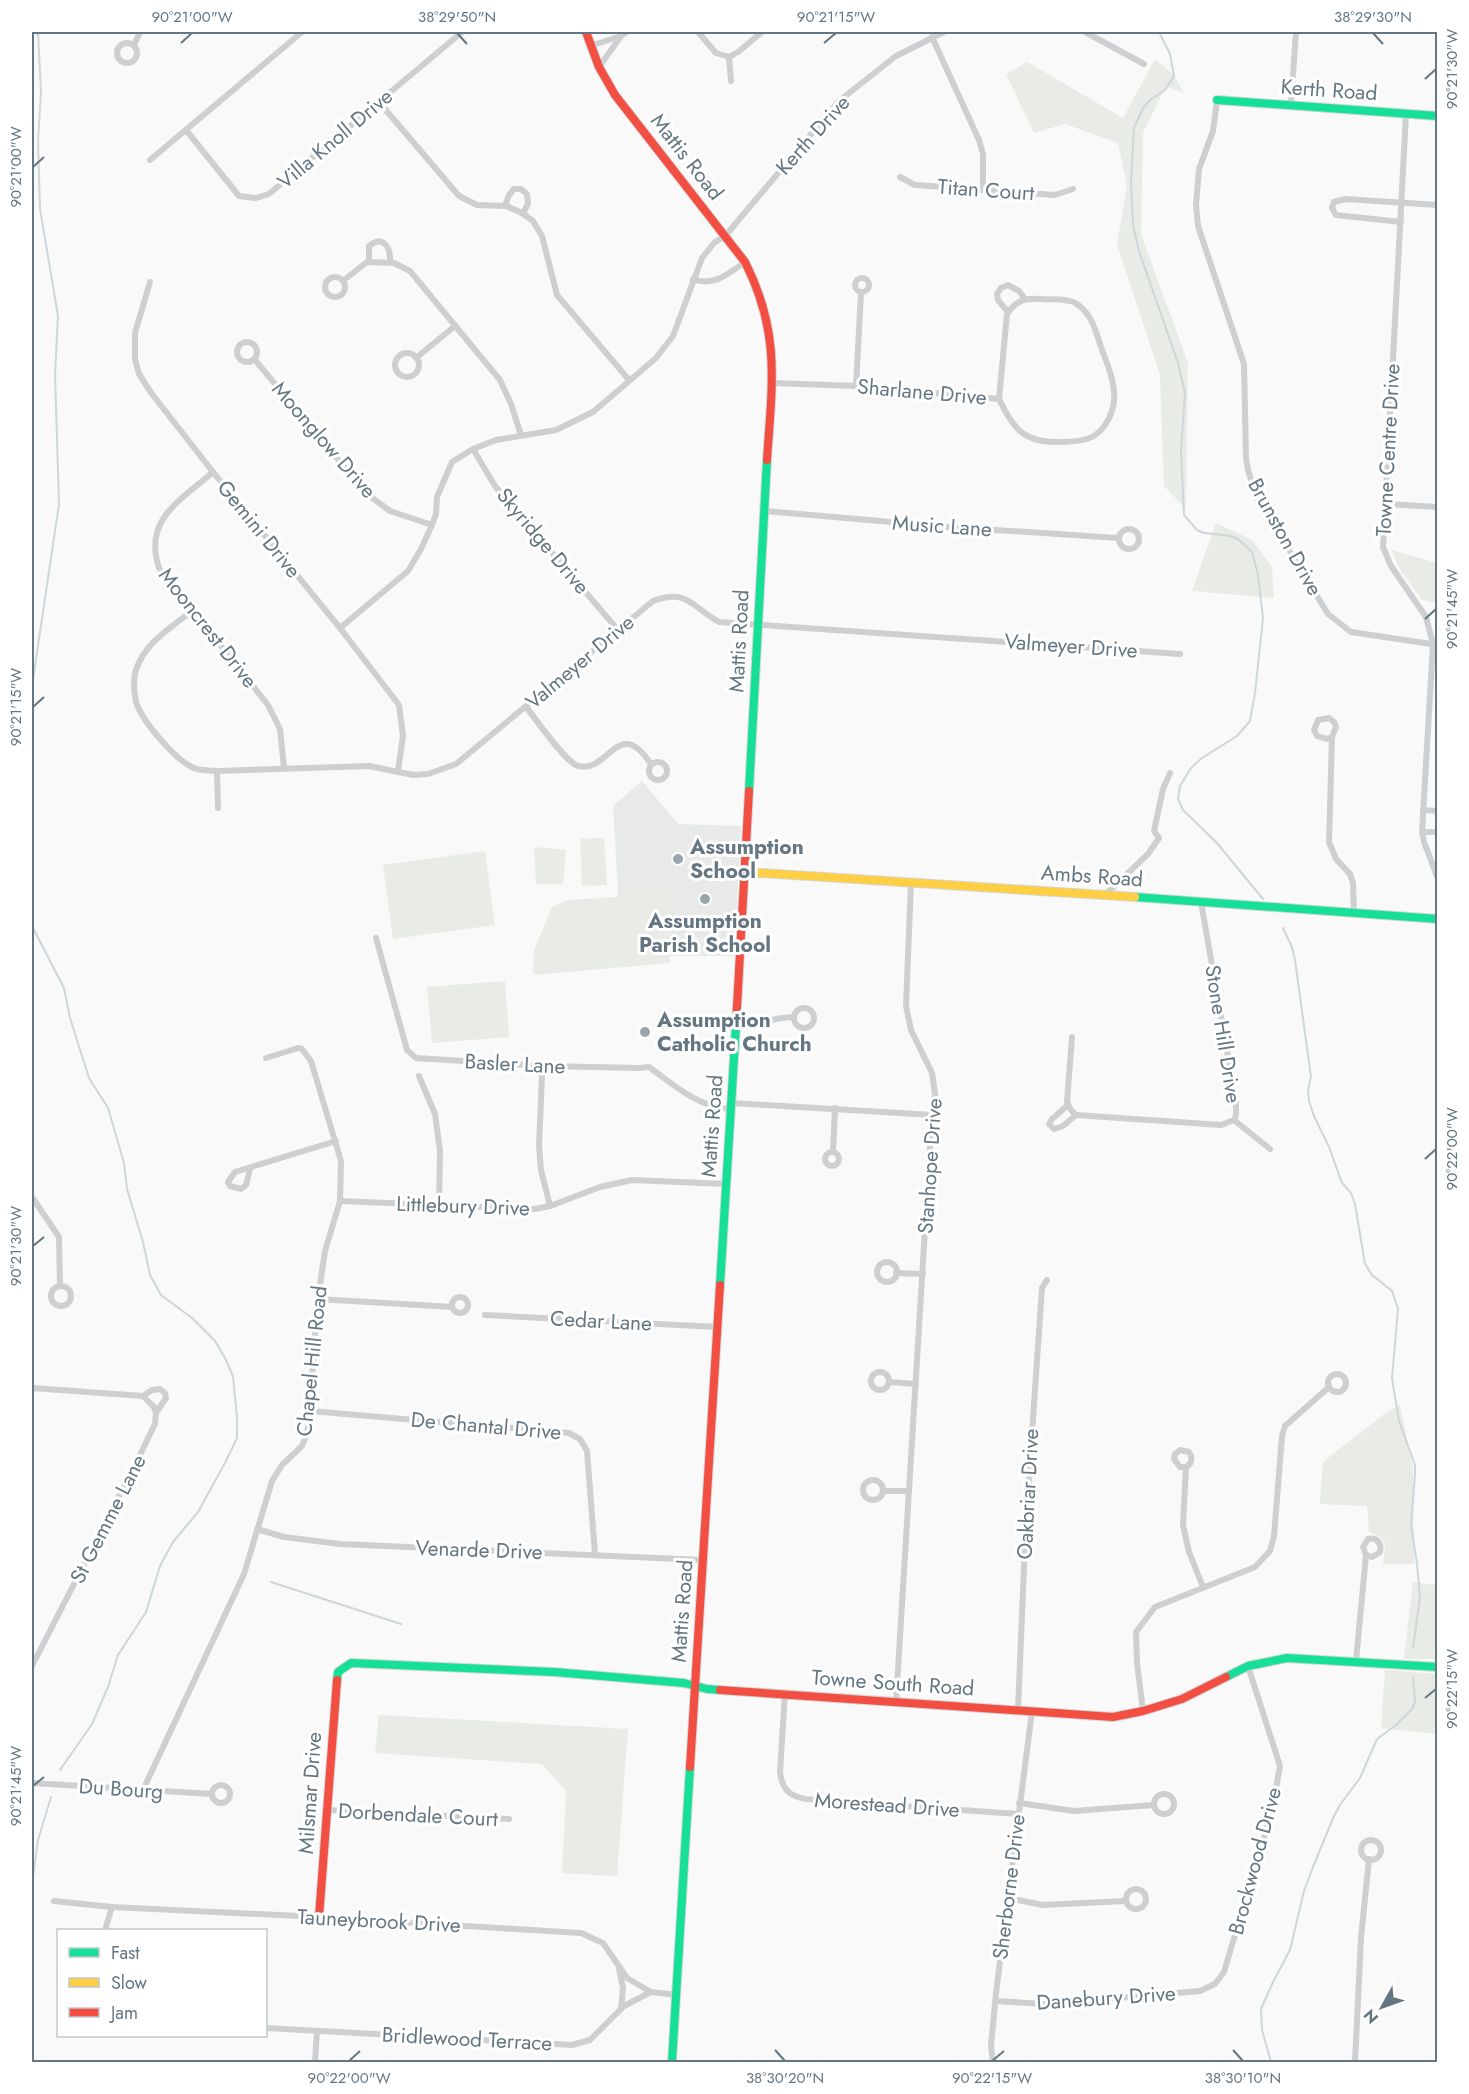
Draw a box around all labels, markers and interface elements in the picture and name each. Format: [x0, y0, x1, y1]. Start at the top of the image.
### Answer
text: 90°21'00"W [151, 6, 233, 28]
text: 38°29'50"N [418, 6, 496, 28]
text: 90°21'15"W [797, 6, 875, 28]
text: 38°29'30"N [1334, 6, 1412, 28]
text: 90°21'30"W [1441, 29, 1463, 109]
street label: Kerth Road [1280, 72, 1378, 108]
street label: Villa Knoll Drive [271, 82, 399, 196]
street label: Kerth Drive [769, 88, 857, 182]
street label: Mattis Road [644, 107, 730, 207]
text: 90°21'00"W [5, 126, 27, 208]
street label: Titan Court [937, 172, 1035, 208]
street label: Towne Centre Drive [1368, 363, 1408, 537]
street label: Sharlane Drive [856, 371, 988, 413]
street label: Moonglow Drive [265, 375, 383, 505]
street label: Brunston Drive [1240, 473, 1330, 601]
street label: Gemini Drive [210, 474, 308, 585]
street label: Skyridge Drive [489, 481, 597, 601]
street label: Music Lane [891, 508, 993, 544]
street label: Mooncrest Drive [151, 562, 265, 695]
text: 90°21'45"W [1441, 569, 1463, 649]
street label: Mattis Road [721, 589, 757, 693]
street label: Valmeyer Drive [519, 607, 641, 716]
street label: Valmeyer Drive [1003, 626, 1139, 666]
text: 90°21'15"W [5, 668, 27, 746]
place label: Assumption School [689, 832, 804, 886]
marker: Assumption School [671, 852, 685, 866]
street label: Ambs Road [1040, 857, 1144, 895]
marker: Assumption Parish School [698, 892, 712, 906]
place label: Assumption Parish School [639, 906, 771, 960]
street label: Stone Hill Drive [1197, 963, 1249, 1105]
place label: Assumption Catholic Church [656, 1005, 812, 1059]
marker: Assumption Catholic Church [638, 1025, 652, 1039]
street label: Basler Lane [464, 1046, 566, 1082]
street label: Mattis Road [693, 1074, 731, 1178]
street label: Stanhope Drive [910, 1097, 950, 1235]
text: 90°22'00"W [1441, 1107, 1463, 1190]
street label: Littlebury Drive [396, 1189, 531, 1223]
text: 90°21'30"W [5, 1206, 27, 1286]
street label: Chapel Hill Road [289, 1284, 335, 1438]
street label: Cedar Lane [549, 1303, 653, 1339]
street label: De Chantal Drive [410, 1404, 563, 1448]
street label: Oakbriar Drive [1010, 1428, 1046, 1560]
street label: St Gemme Lane [63, 1449, 153, 1589]
street label: Venarde Drive [415, 1533, 543, 1567]
street label: Mattis Road [663, 1559, 701, 1663]
text: 90°22'15"W [1441, 1649, 1463, 1729]
street label: Towne South Road [811, 1662, 975, 1704]
street label: Milsmar Drive [291, 1731, 329, 1855]
text: 90°21'45"W [5, 1746, 27, 1826]
street label: Du Bourg [78, 1771, 164, 1807]
street label: Brockwood Drive [1221, 1784, 1289, 1938]
street label: Morestead Drive [813, 1785, 961, 1825]
street label: Dorbendale Court [337, 1796, 499, 1834]
street label: Sherborne Drive [985, 1813, 1033, 1961]
street label: Tauneybrook Drive [297, 1902, 462, 1940]
legend [57, 1929, 267, 2037]
text: Fast [111, 1940, 140, 1966]
text: Slow [111, 1970, 148, 1996]
north arrow [1352, 1977, 1412, 2037]
street label: Danebury Drive [1035, 1978, 1177, 2018]
text: Jam [109, 2000, 138, 2026]
text: N [1358, 2004, 1384, 2029]
street label: Bridlewood Terrace [381, 2020, 553, 2058]
text: 90°22'00"W [308, 2067, 391, 2089]
text: 38°30'20"N [746, 2067, 824, 2089]
text: 90°22'15"W [952, 2067, 1032, 2089]
text: 38°30'10"N [1205, 2067, 1281, 2089]

